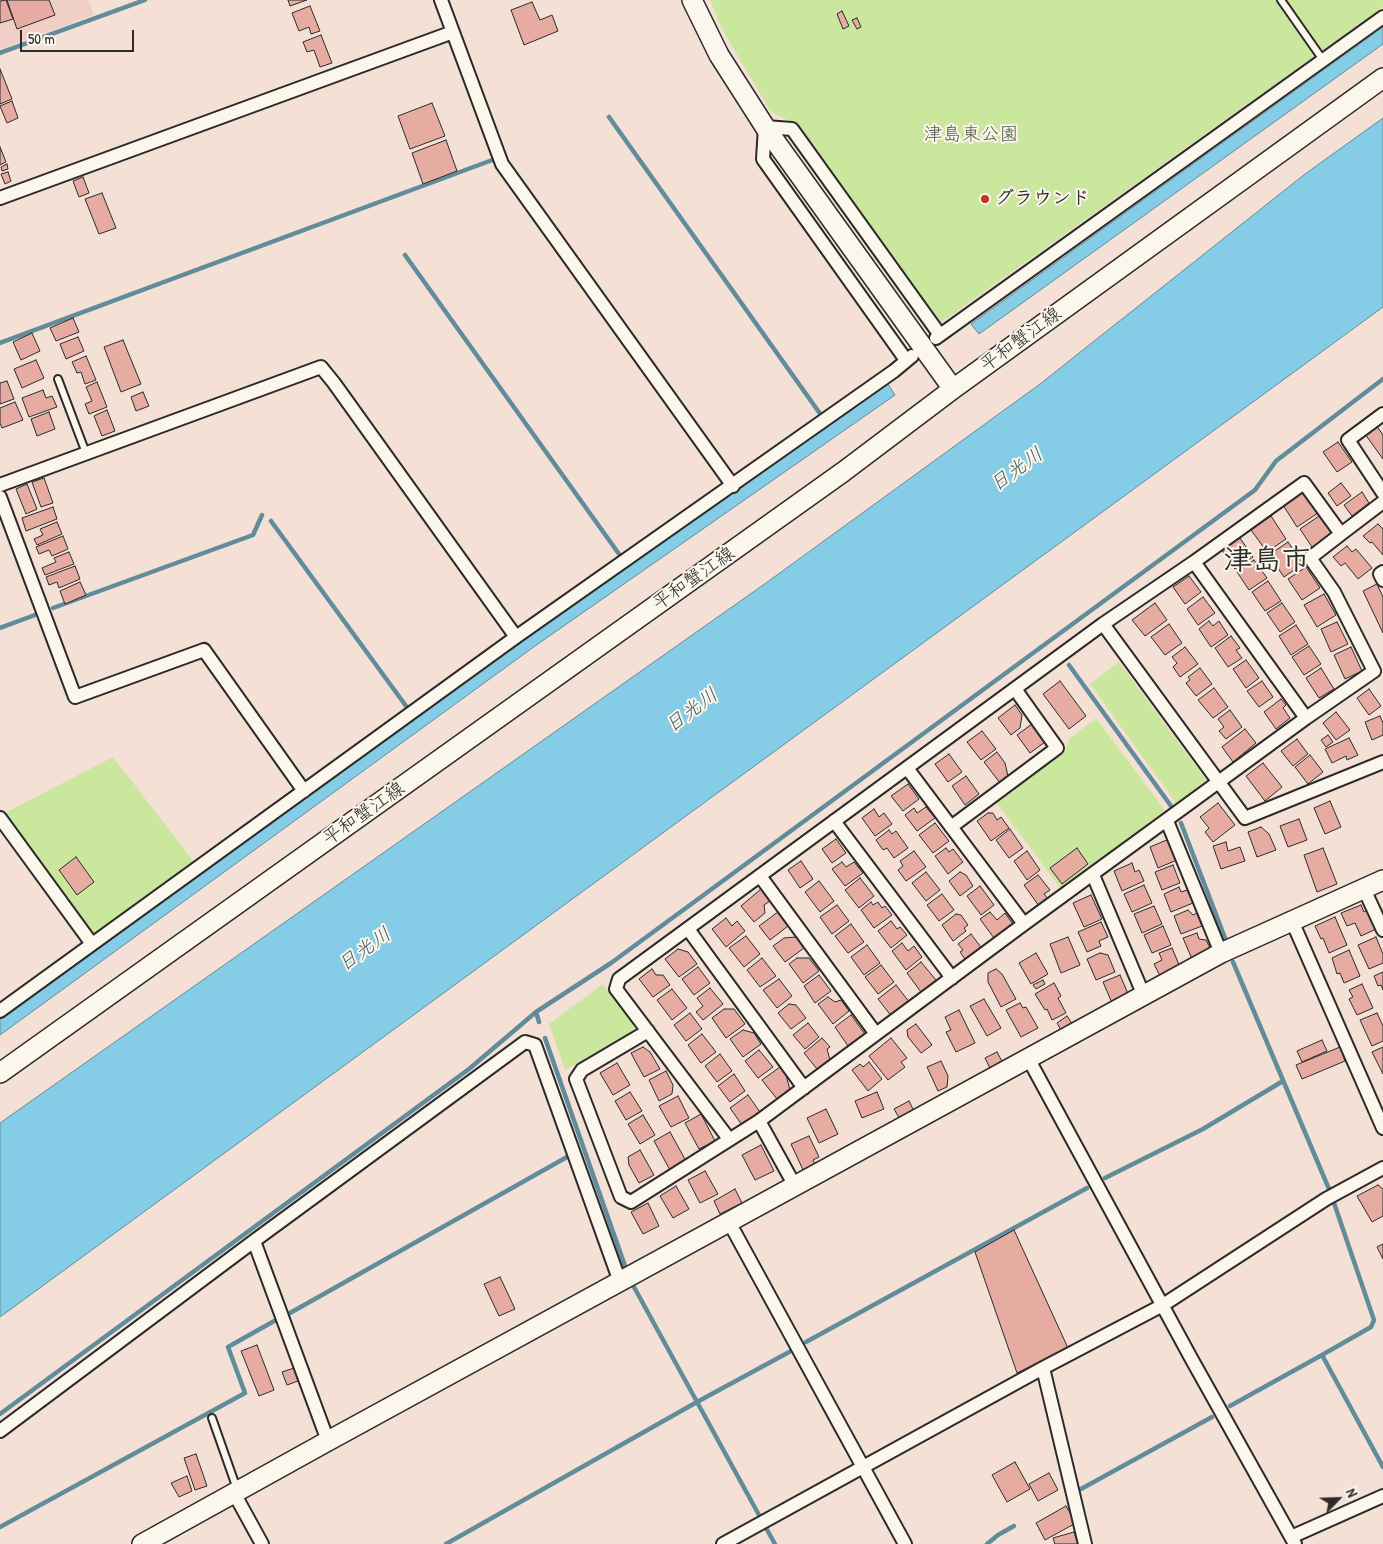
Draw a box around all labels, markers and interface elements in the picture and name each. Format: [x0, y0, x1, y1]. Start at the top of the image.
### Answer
scale bar [22, 20, 136, 52]
text: 50 m [28, 28, 55, 49]
park label: 津島東公園 [924, 124, 1018, 146]
place label: グラウンド [995, 188, 1090, 210]
marker: グラウンド [979, 193, 991, 205]
street label: 平和蟹江線 [976, 303, 1066, 377]
water label: 日光川 [986, 443, 1048, 497]
street label: 平和蟹江線 [649, 542, 739, 616]
district label: 津島市 [1224, 544, 1310, 578]
water label: 日光川 [661, 683, 723, 739]
street label: 平和蟹江線 [319, 777, 409, 851]
water label: 日光川 [334, 923, 396, 977]
north arrow [1313, 1474, 1363, 1524]
text: N [1342, 1485, 1362, 1500]

